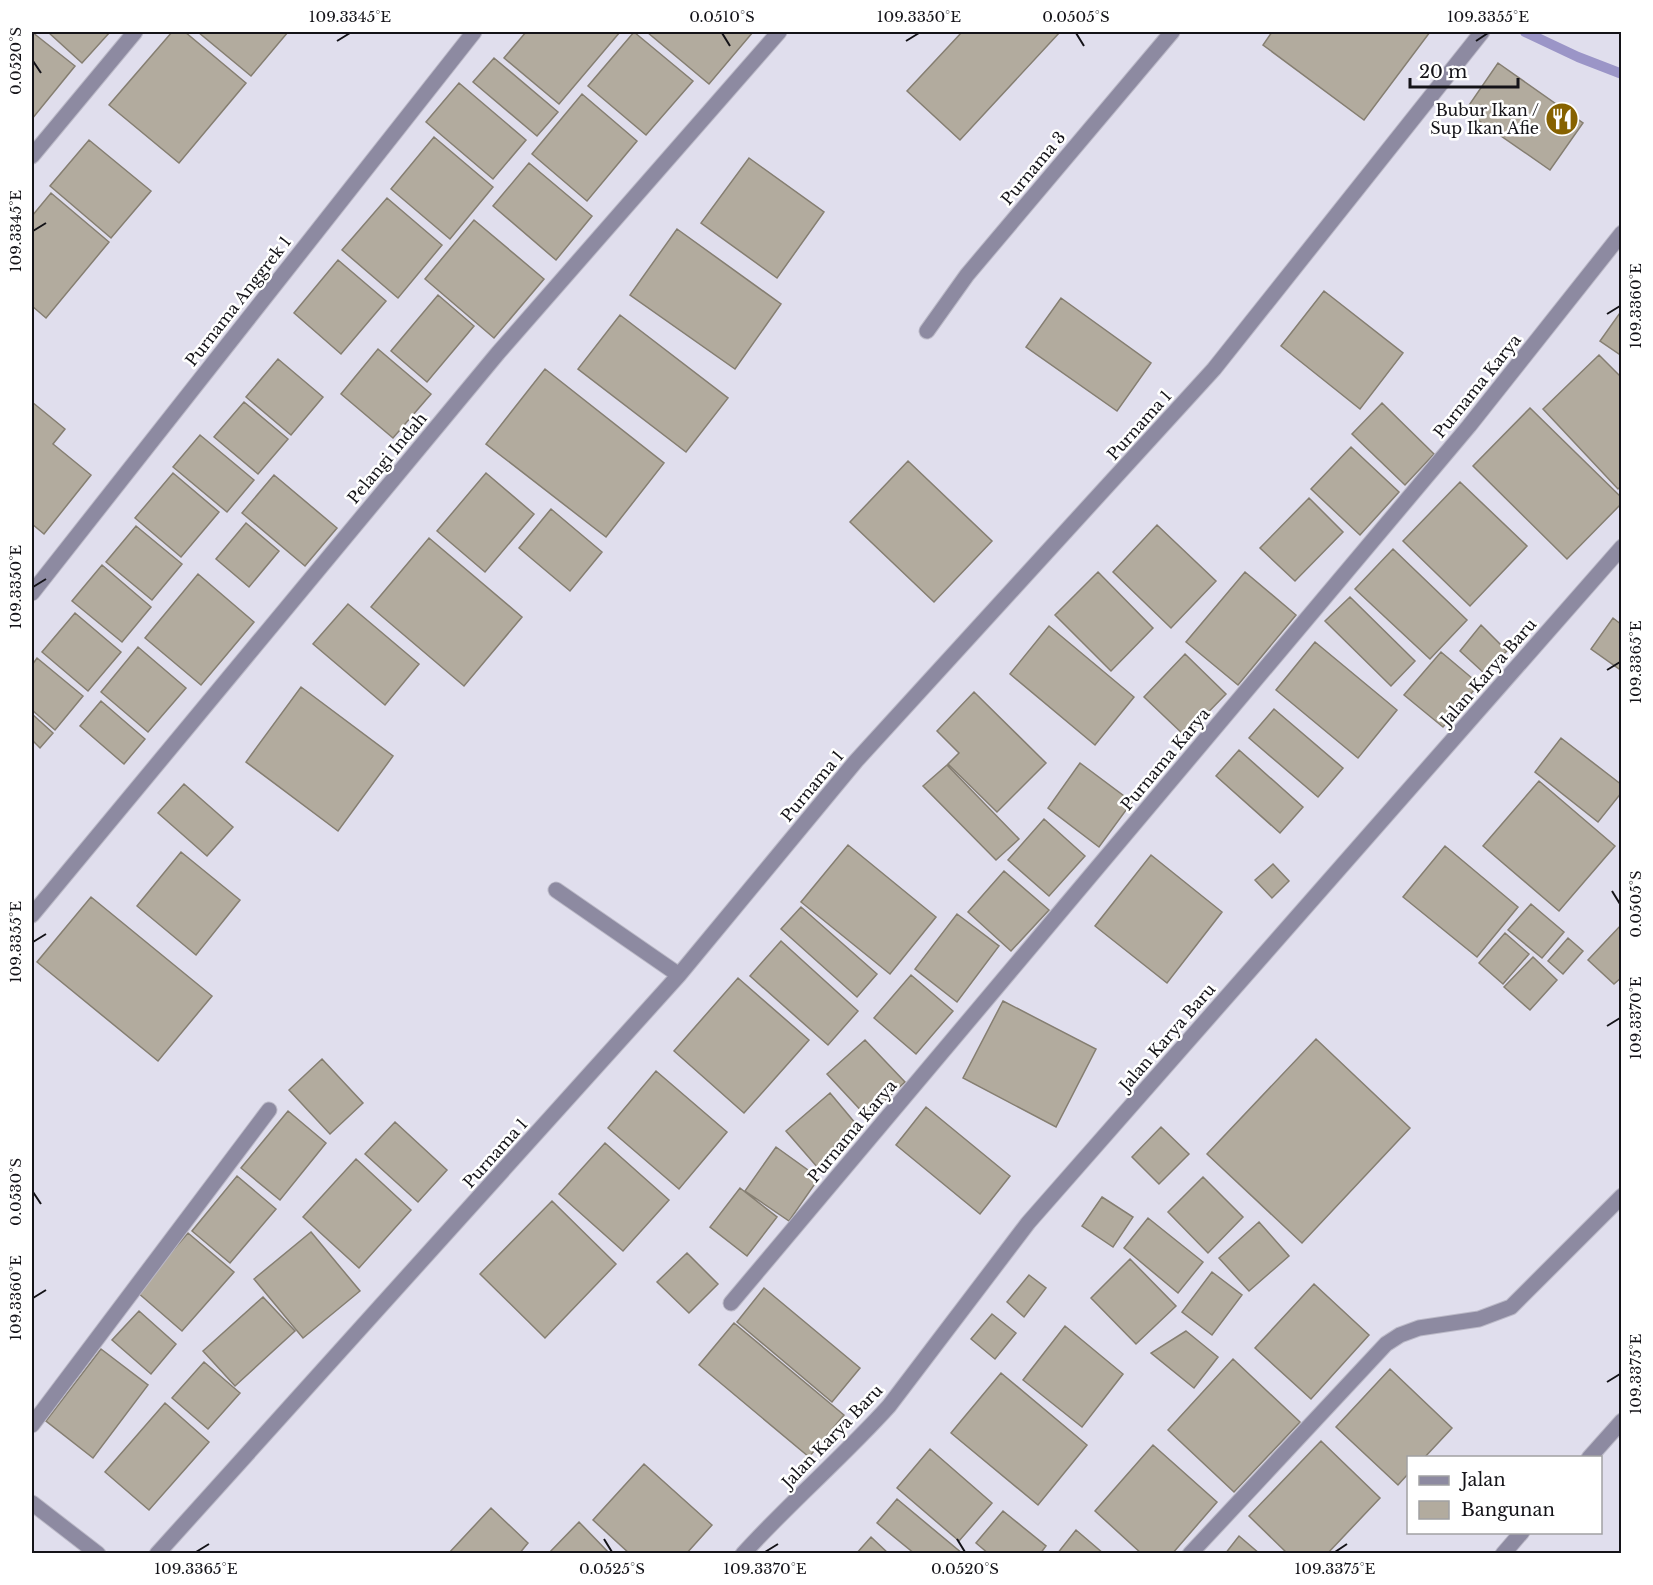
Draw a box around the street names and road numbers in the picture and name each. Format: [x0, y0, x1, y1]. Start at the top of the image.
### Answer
street label: Purnama 3 [997, 127, 1069, 209]
street label: Purnama Anggrek 1 [181, 232, 295, 370]
street label: Purnama Karya [1429, 330, 1525, 442]
street label: Purnama 1 [1103, 386, 1175, 464]
street label: Pelangi Indah [343, 408, 431, 508]
street label: Jalan Karya Baru [1434, 614, 1540, 731]
street label: Purnama Karya [1116, 704, 1214, 814]
street label: Purnama 1 [776, 746, 848, 826]
street label: Jalan Karya Baru [1113, 979, 1219, 1096]
street label: Purnama Karya [803, 1076, 901, 1186]
street label: Purnama 1 [459, 1114, 531, 1192]
street label: Jalan Karya Baru [776, 1380, 887, 1493]

